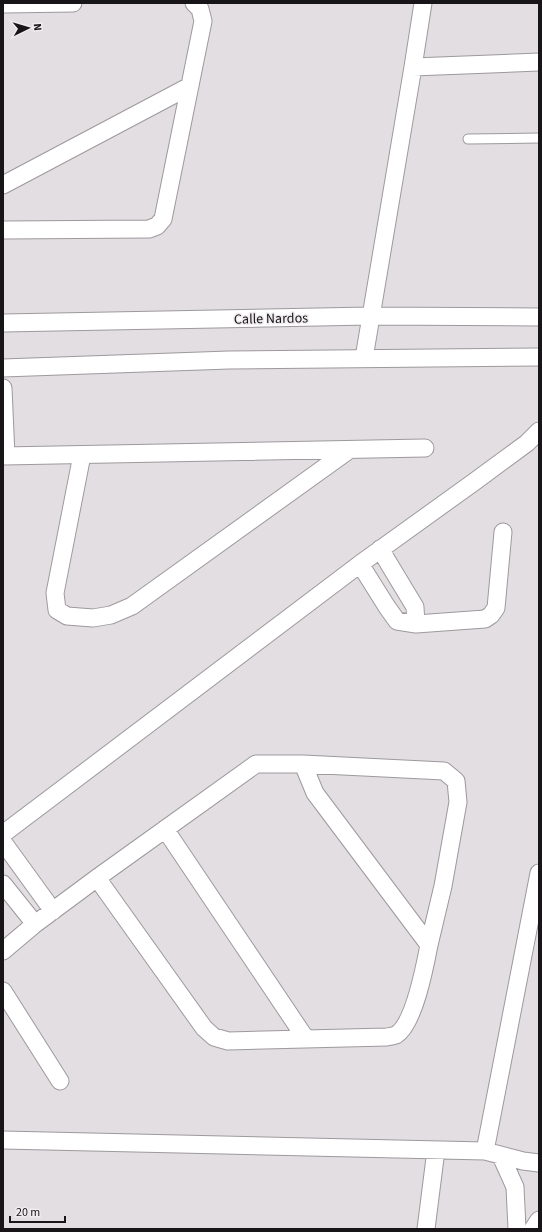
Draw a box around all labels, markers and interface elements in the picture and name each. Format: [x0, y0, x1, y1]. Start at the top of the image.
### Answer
north arrow [8, 8, 48, 48]
text: N [30, 23, 45, 31]
street label: Calle Nardos [234, 308, 308, 330]
scale bar [10, 1198, 65, 1224]
text: 20 m [16, 1204, 40, 1221]

